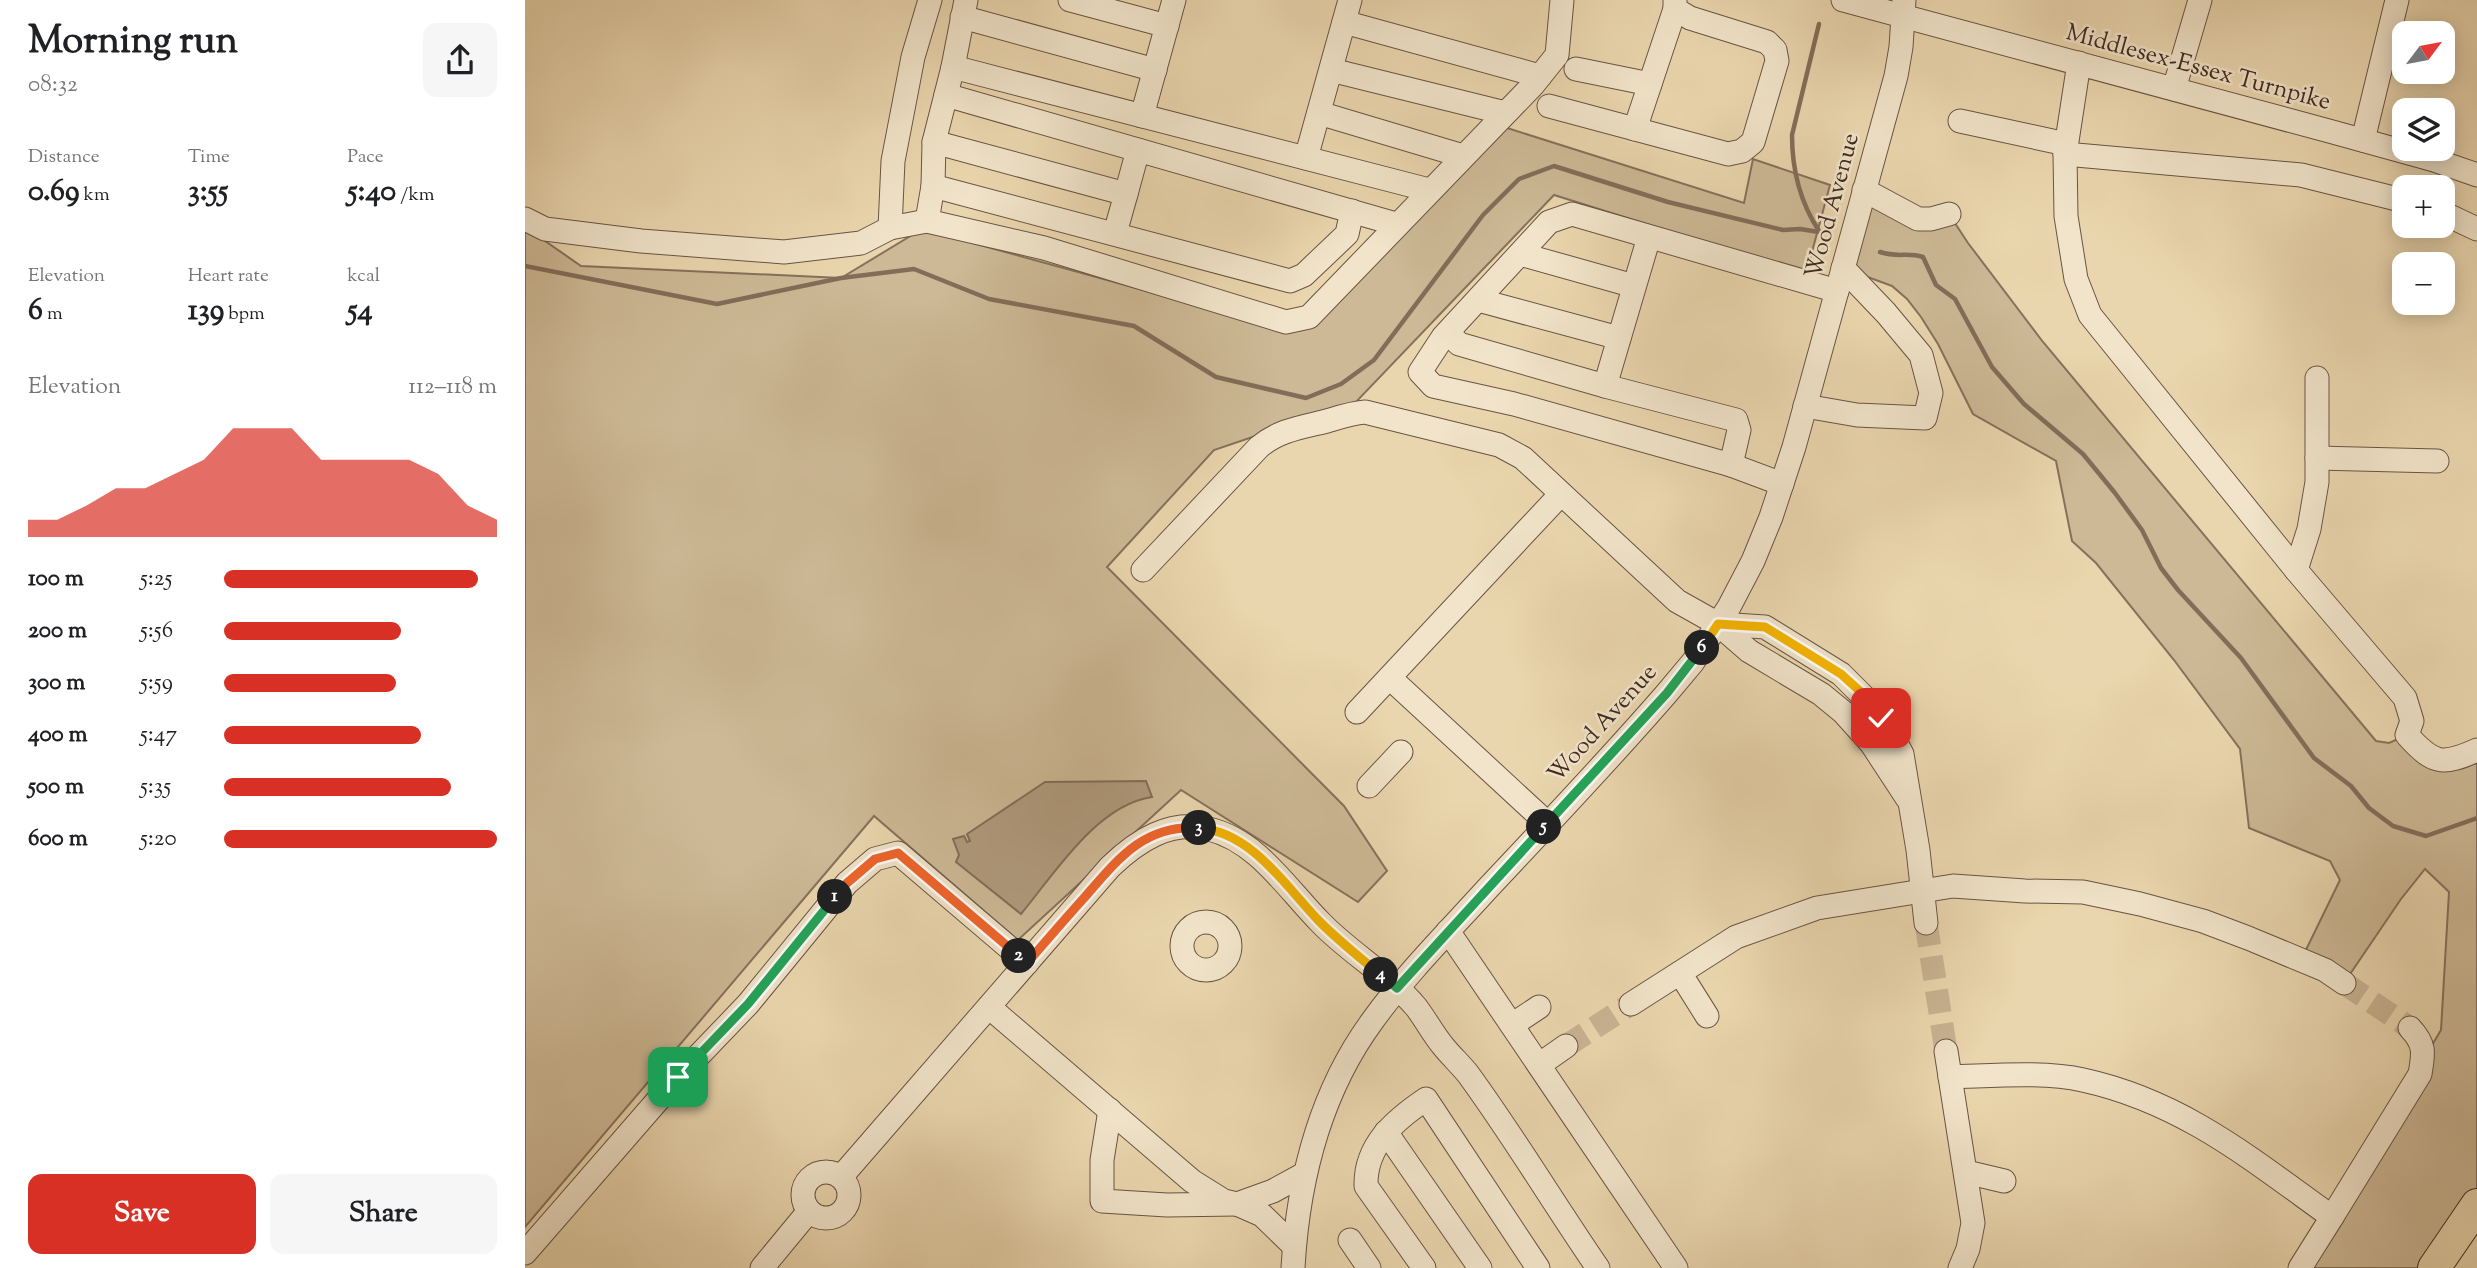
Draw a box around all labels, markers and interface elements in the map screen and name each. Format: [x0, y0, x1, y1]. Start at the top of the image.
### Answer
text: Morning run [28, 16, 238, 70]
street label: Middlesex-Essex Turnpike [2062, 16, 2334, 120]
north arrow [2392, 21, 2455, 84]
map controls [2392, 21, 2455, 315]
button: share [423, 23, 497, 97]
text: 08:32 [28, 69, 78, 102]
button: layers [2392, 98, 2455, 161]
street label: Wood Avenue [1797, 129, 1869, 283]
text: Distance [28, 144, 100, 171]
text: Time [188, 144, 230, 171]
text: Pace [347, 144, 384, 171]
text: 0.69 [28, 171, 80, 214]
text: 3:55 [188, 171, 228, 214]
text: 5:40 [347, 171, 396, 214]
button: + [2392, 175, 2455, 238]
text: km [80, 182, 110, 209]
text: /km [396, 182, 435, 209]
button: − [2392, 252, 2455, 315]
text: Elevation [28, 263, 105, 290]
text: Heart rate [188, 263, 269, 290]
text: kcal [347, 263, 380, 290]
text: 6 [28, 290, 43, 333]
text: 139 [188, 290, 224, 333]
text: 54 [347, 290, 373, 333]
text: m [43, 301, 63, 328]
text: bpm [224, 301, 265, 328]
text: Elevation [28, 371, 121, 404]
text: 112–118 m [408, 371, 497, 404]
text: 100 m [28, 563, 84, 596]
text: 5:25 [140, 563, 172, 596]
text: 200 m [28, 615, 87, 648]
text: 5:56 [140, 615, 173, 648]
pin: 6 [1685, 630, 1719, 666]
text: 6 [1697, 634, 1706, 661]
street label: Wood Avenue [1540, 657, 1666, 791]
text: 300 m [28, 667, 85, 700]
text: 5:59 [140, 667, 173, 700]
pin [1851, 688, 1911, 748]
icon: check [1862, 699, 1900, 737]
text: 400 m [28, 719, 88, 752]
text: 5:47 [140, 719, 177, 752]
text: 500 m [28, 771, 84, 804]
text: 5:35 [140, 771, 171, 804]
pin: 3 [1181, 810, 1217, 846]
pin: 5 [1527, 810, 1561, 844]
text: 5 [1540, 813, 1547, 840]
text: 3 [1195, 814, 1202, 841]
text: 600 m [28, 823, 88, 856]
text: 5:20 [140, 823, 177, 856]
pin: 1 [817, 880, 853, 914]
text: 1 [831, 883, 838, 910]
pin: 2 [1001, 939, 1037, 974]
text: 2 [1014, 942, 1023, 969]
pin: 4 [1363, 958, 1399, 992]
text: 4 [1376, 961, 1385, 988]
pin [648, 1047, 708, 1107]
icon: arrive [659, 1058, 697, 1096]
button: Save [28, 1174, 256, 1254]
button: Share [270, 1174, 497, 1254]

